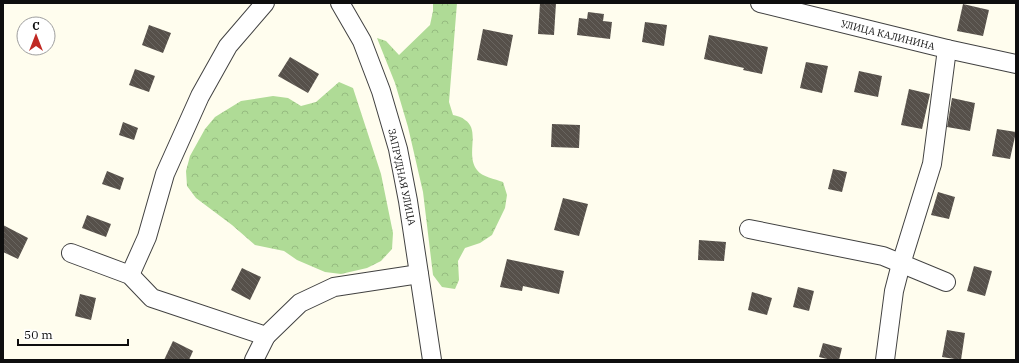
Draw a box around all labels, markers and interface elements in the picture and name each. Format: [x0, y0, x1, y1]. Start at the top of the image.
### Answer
north arrow [16, 16, 56, 56]
street label: УЛИЦА КАЛИНИНА [840, 17, 937, 53]
text: С [32, 19, 40, 33]
street label: ЗАПРУДНАЯ УЛИЦА [385, 128, 419, 227]
scale bar [18, 321, 128, 347]
text: 50 m [24, 327, 53, 342]

